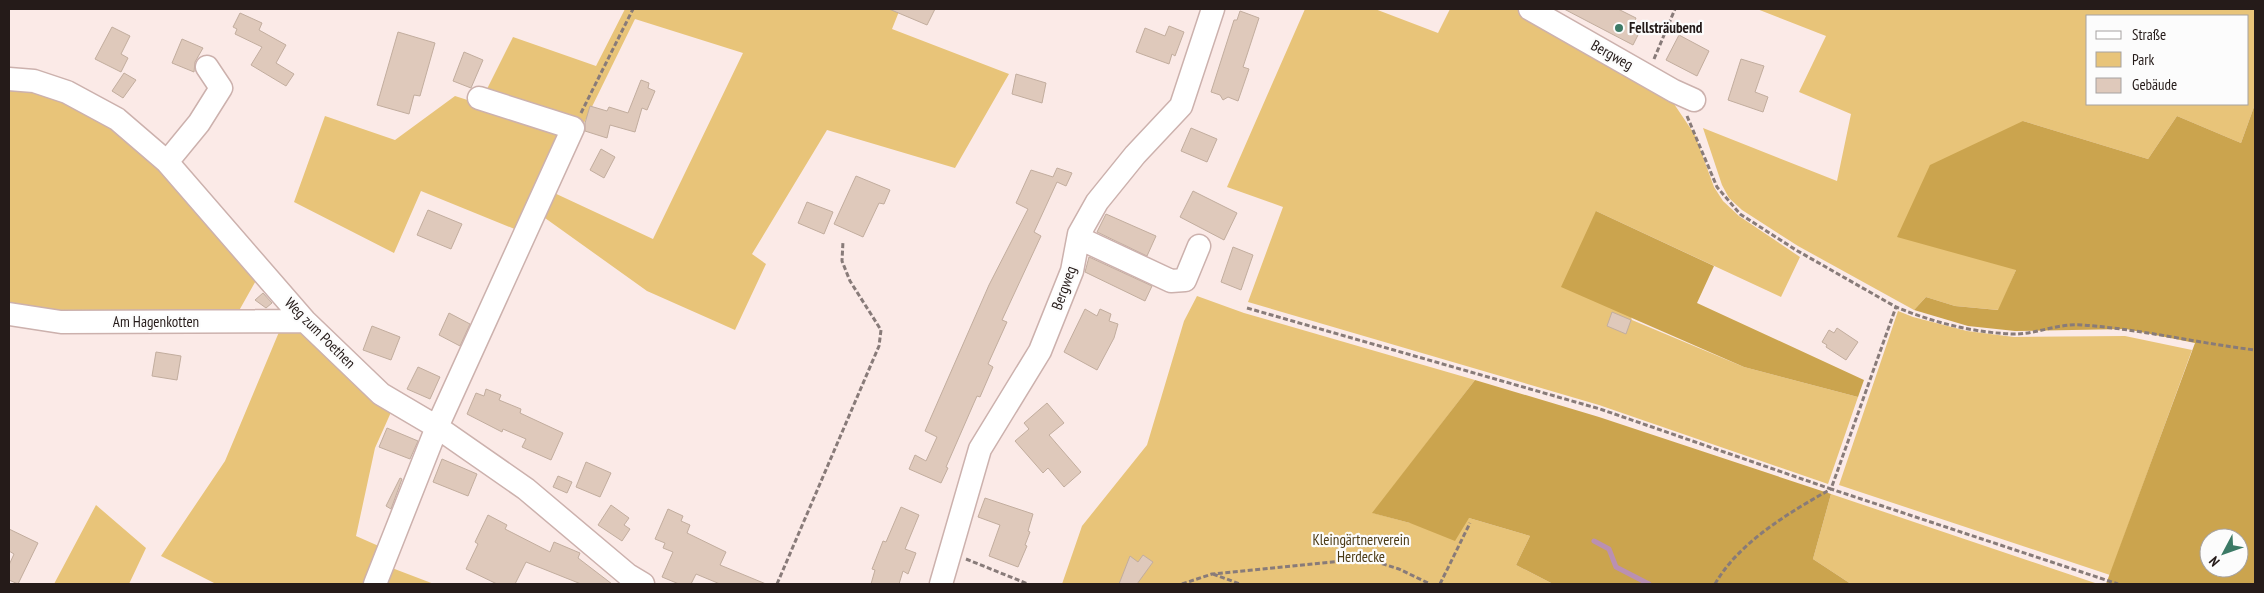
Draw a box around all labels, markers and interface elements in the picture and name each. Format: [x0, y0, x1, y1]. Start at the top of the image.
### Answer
legend [2086, 15, 2249, 105]
place label: Fellsträubend [1629, 18, 1703, 37]
marker: Fellsträubend [1613, 22, 1625, 34]
text: Straße [2132, 25, 2166, 44]
street label: Bergweg [1588, 35, 1637, 74]
text: Park [2132, 50, 2154, 69]
text: Gebäude [2132, 75, 2177, 94]
street label: Bergweg [1047, 263, 1080, 312]
street label: Weg zum Poethen [281, 293, 360, 372]
street label: Am Hagenkotten [113, 312, 199, 331]
north arrow [2199, 528, 2249, 578]
park label: Kleingärtnerverein Herdecke [1312, 530, 1410, 566]
text: N [2205, 553, 2223, 570]

